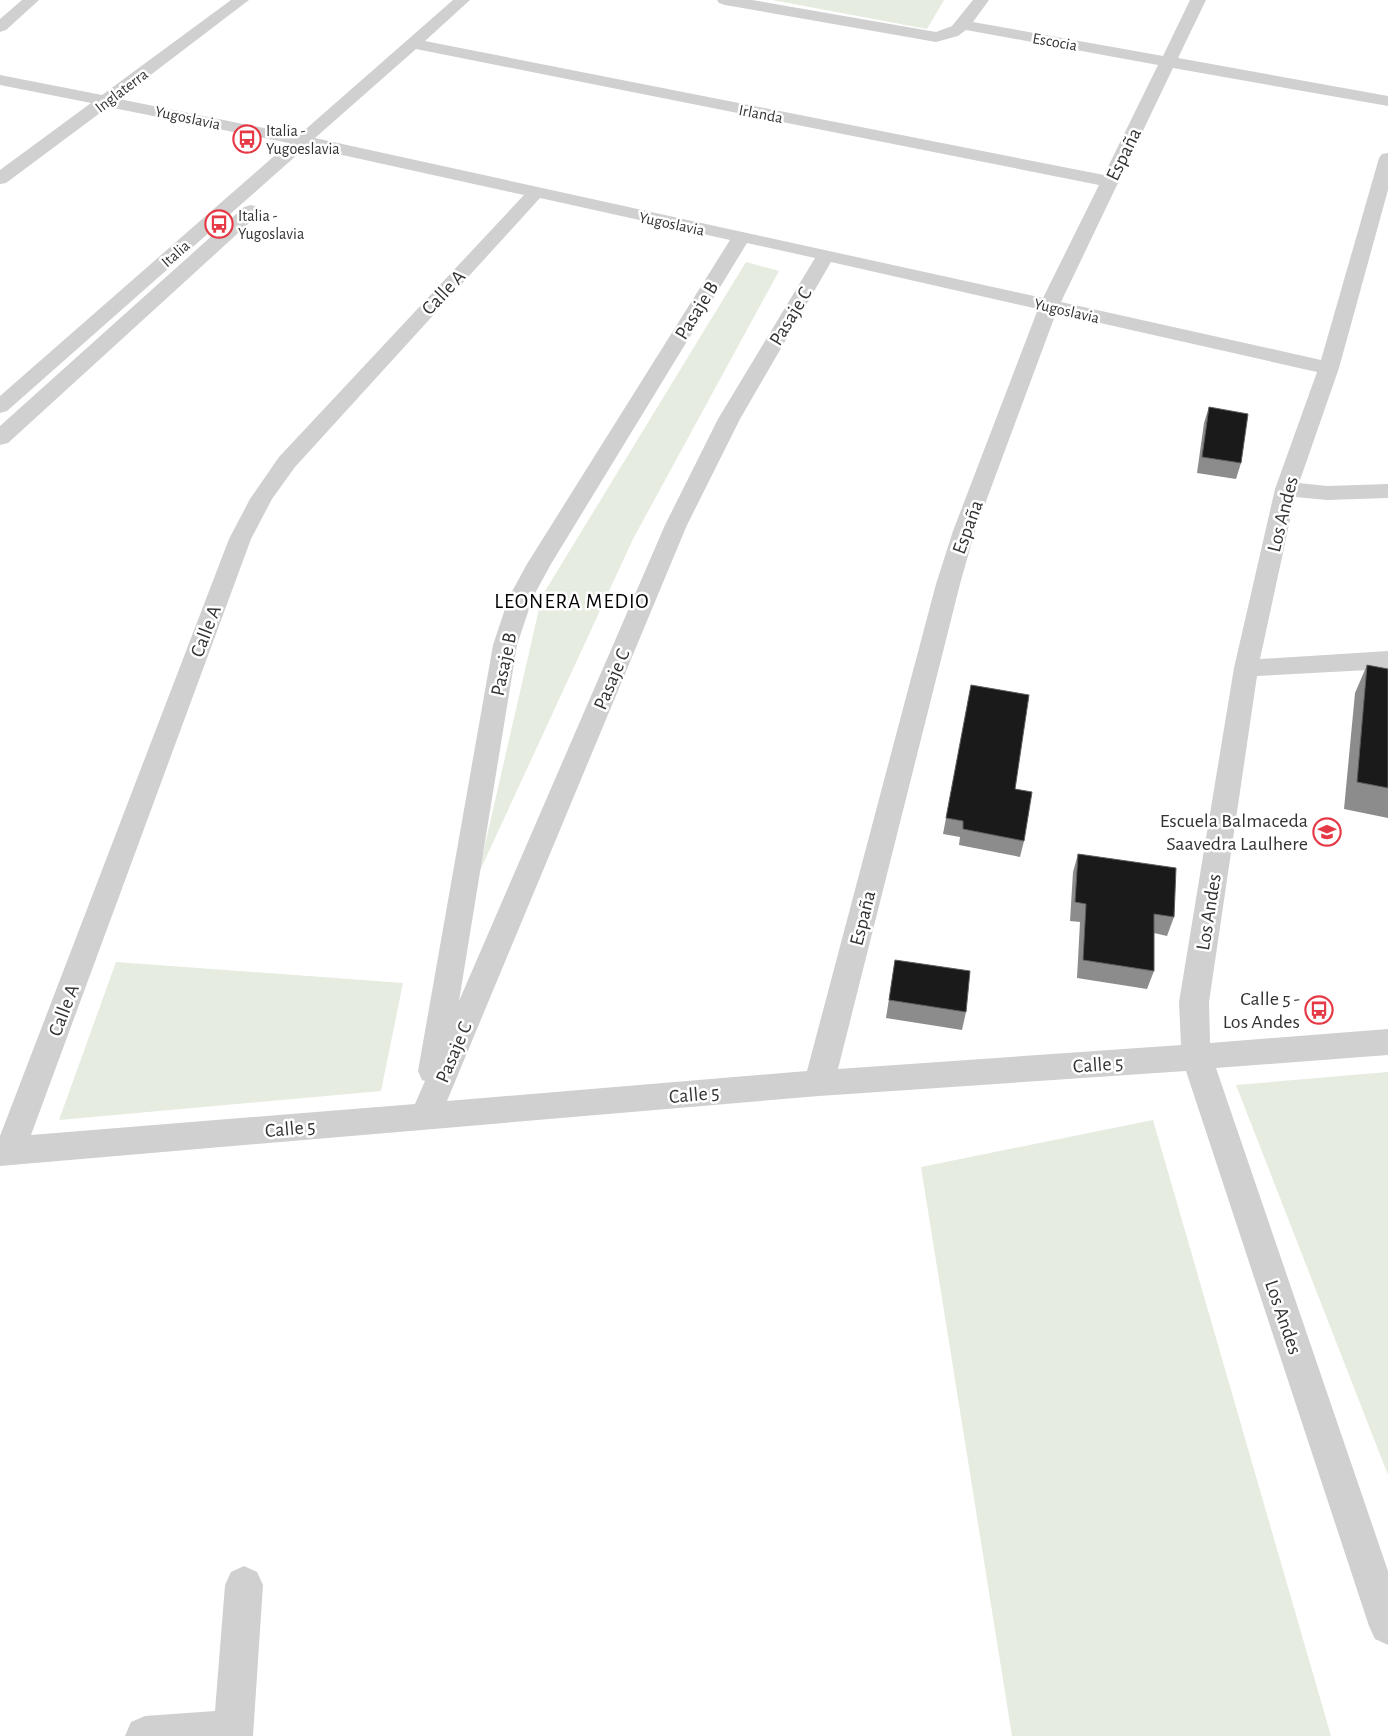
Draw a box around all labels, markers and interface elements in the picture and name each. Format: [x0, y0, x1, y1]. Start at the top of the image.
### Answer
street label: Escocia [1031, 30, 1078, 54]
street label: Inglaterra [92, 66, 151, 116]
street label: Irlanda [737, 102, 784, 126]
street label: Yugoslavia [154, 103, 222, 133]
place label: Italia - Yugoeslavia [266, 123, 340, 157]
bus stop icon: Italia - Yugoeslavia [232, 124, 262, 154]
street label: España [1103, 125, 1145, 184]
place label: Italia - Yugoslavia [238, 208, 304, 242]
bus stop icon: Italia - Yugoslavia [204, 209, 234, 239]
street label: Yugoslavia [638, 209, 706, 239]
street label: Italia [158, 237, 193, 270]
street label: Calle A [418, 266, 470, 319]
street label: Pasaje B [671, 278, 722, 343]
street label: Pasaje C [766, 284, 816, 349]
street label: Yugoslavia [1033, 296, 1101, 326]
street label: Los Andes [1264, 474, 1302, 554]
street label: España [949, 498, 987, 557]
district label: LEONERA MEDIO [494, 591, 650, 612]
street label: Calle A [187, 602, 225, 660]
street label: Pasaje B [488, 631, 520, 698]
street label: Pasaje C [590, 646, 634, 713]
place label: Escuela Balmaceda Saavedra Laulhere [1160, 811, 1308, 854]
school or university icon: Escuela Balmaceda Saavedra Laulhere [1312, 817, 1342, 847]
street label: Los Andes [1193, 872, 1225, 952]
street label: España [847, 889, 879, 948]
street label: Calle A [45, 981, 83, 1039]
place label: Calle 5 - Los Andes [1223, 989, 1300, 1032]
bus stop icon: Calle 5 - Los Andes [1304, 995, 1334, 1025]
street label: Pasaje C [432, 1019, 476, 1086]
street label: Calle 5 [1072, 1053, 1124, 1077]
street label: Calle 5 [668, 1083, 720, 1107]
street label: Calle 5 [264, 1117, 316, 1141]
street label: Los Andes [1261, 1278, 1305, 1357]

